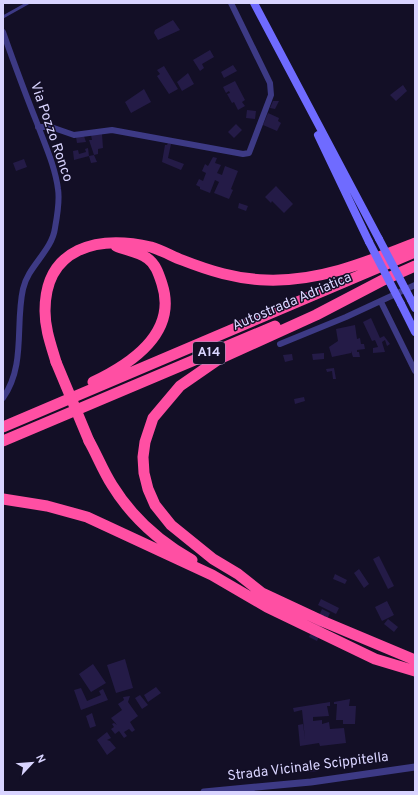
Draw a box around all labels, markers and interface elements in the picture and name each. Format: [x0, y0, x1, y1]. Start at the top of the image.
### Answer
street label: Via Pozzo Ronco [26, 80, 76, 184]
street label: Autostrada Adriatica [230, 269, 354, 335]
road number: A14 [193, 342, 225, 364]
north arrow [12, 743, 52, 783]
street label: Strada Vicinale Scippitella [227, 749, 389, 785]
text: N [32, 752, 48, 766]

